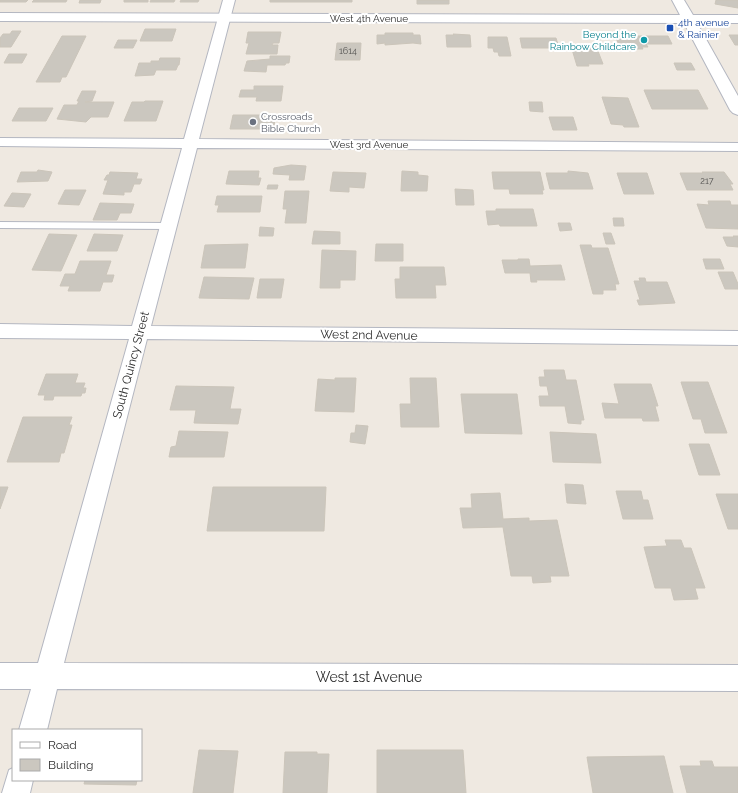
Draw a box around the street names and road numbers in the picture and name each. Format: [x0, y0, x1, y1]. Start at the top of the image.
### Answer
street label: West 4th Avenue [330, 13, 408, 24]
street label: West 3rd Avenue [330, 139, 408, 150]
street label: South Quincy Street [110, 310, 152, 420]
street label: West 2nd Avenue [320, 327, 418, 343]
street label: West 1st Avenue [316, 669, 422, 685]

